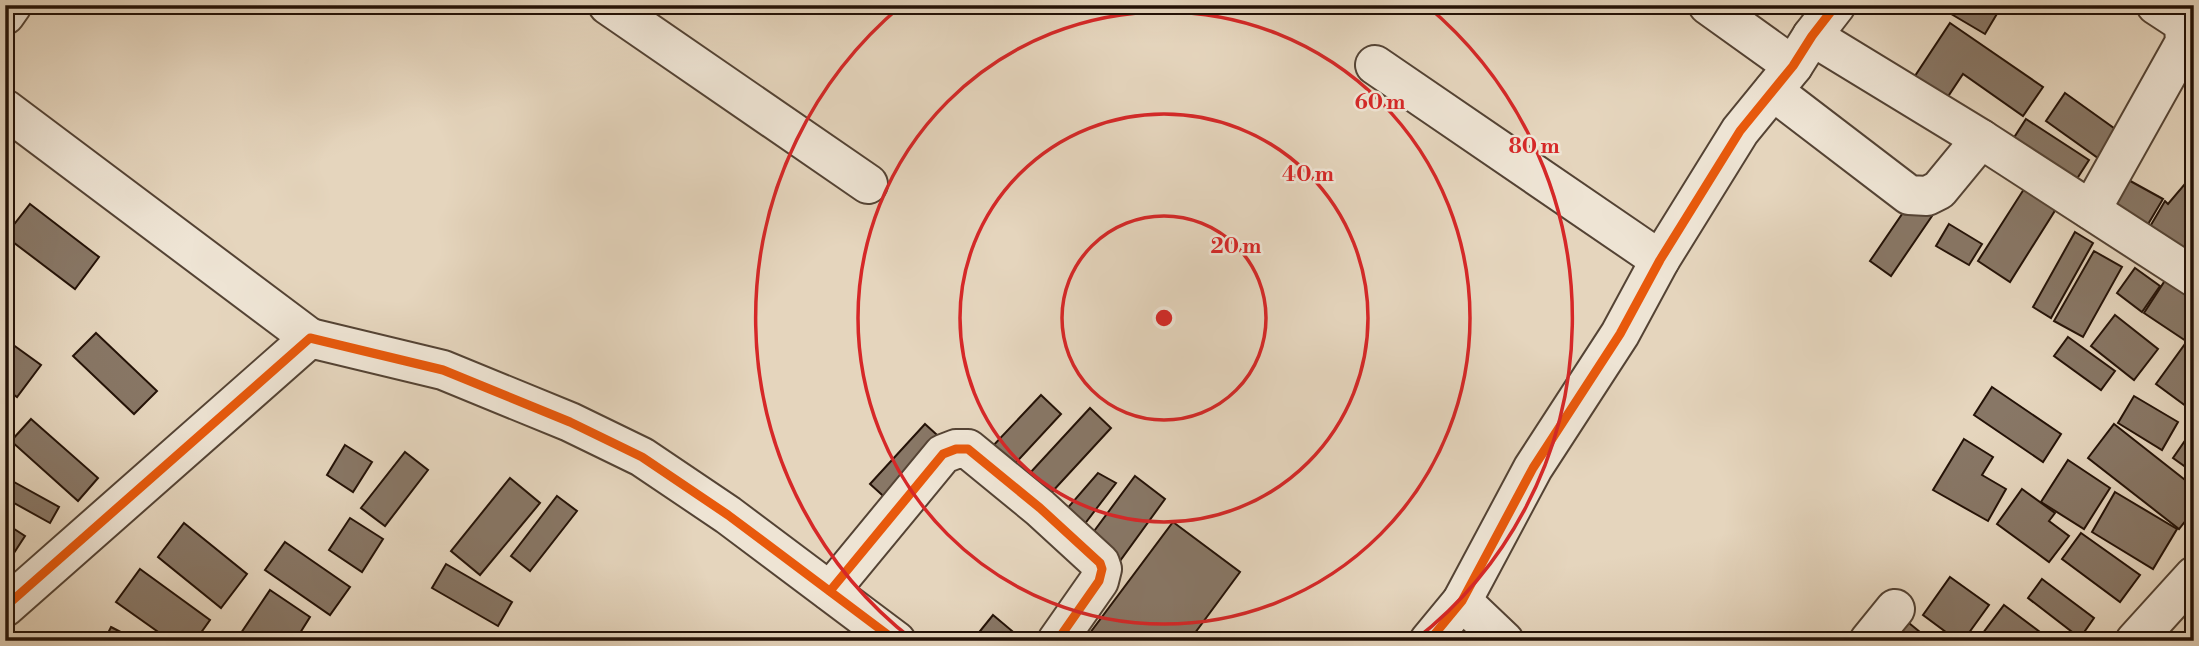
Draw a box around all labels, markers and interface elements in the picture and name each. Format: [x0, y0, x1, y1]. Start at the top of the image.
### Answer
text: 60 m [1355, 90, 1405, 116]
text: 80 m [1508, 134, 1560, 160]
text: 40 m [1282, 162, 1334, 188]
text: 20 m [1211, 234, 1261, 260]
centre of rings [1152, 306, 1176, 330]

